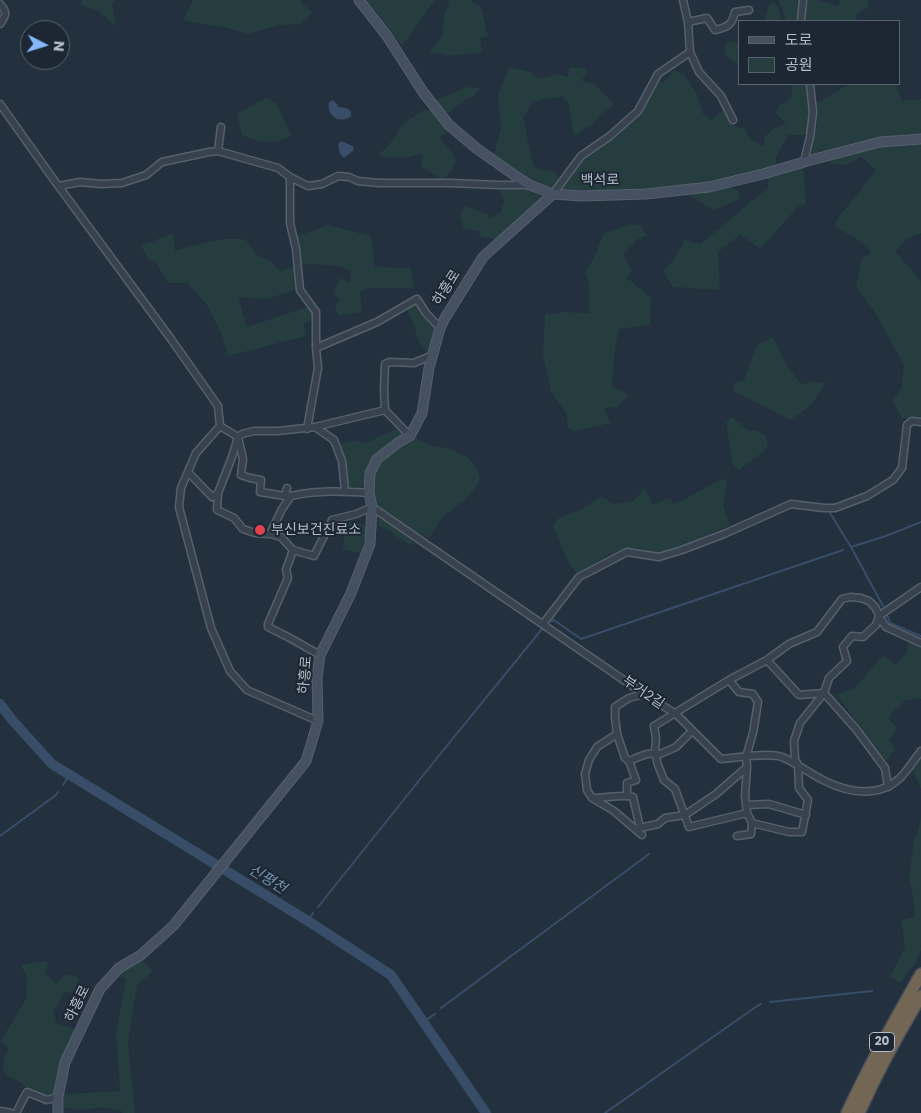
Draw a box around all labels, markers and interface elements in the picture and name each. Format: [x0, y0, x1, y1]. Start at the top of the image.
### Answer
north arrow [20, 20, 70, 70]
legend [738, 20, 901, 85]
text: 도로 [785, 29, 813, 50]
text: N [49, 40, 69, 52]
text: 공원 [785, 54, 813, 75]
street label: 백석로 [581, 172, 619, 190]
street label: 하흥로 [430, 267, 464, 309]
place label: 부신보건진료소 [271, 522, 361, 538]
marker: 부신보건진료소 [253, 523, 267, 537]
street label: 하흥로 [296, 655, 316, 695]
street label: 부거2길 [619, 673, 667, 713]
water label: 신평천 [245, 861, 289, 899]
street label: 하흥로 [62, 983, 94, 1025]
road number: 20 [870, 1032, 894, 1052]

